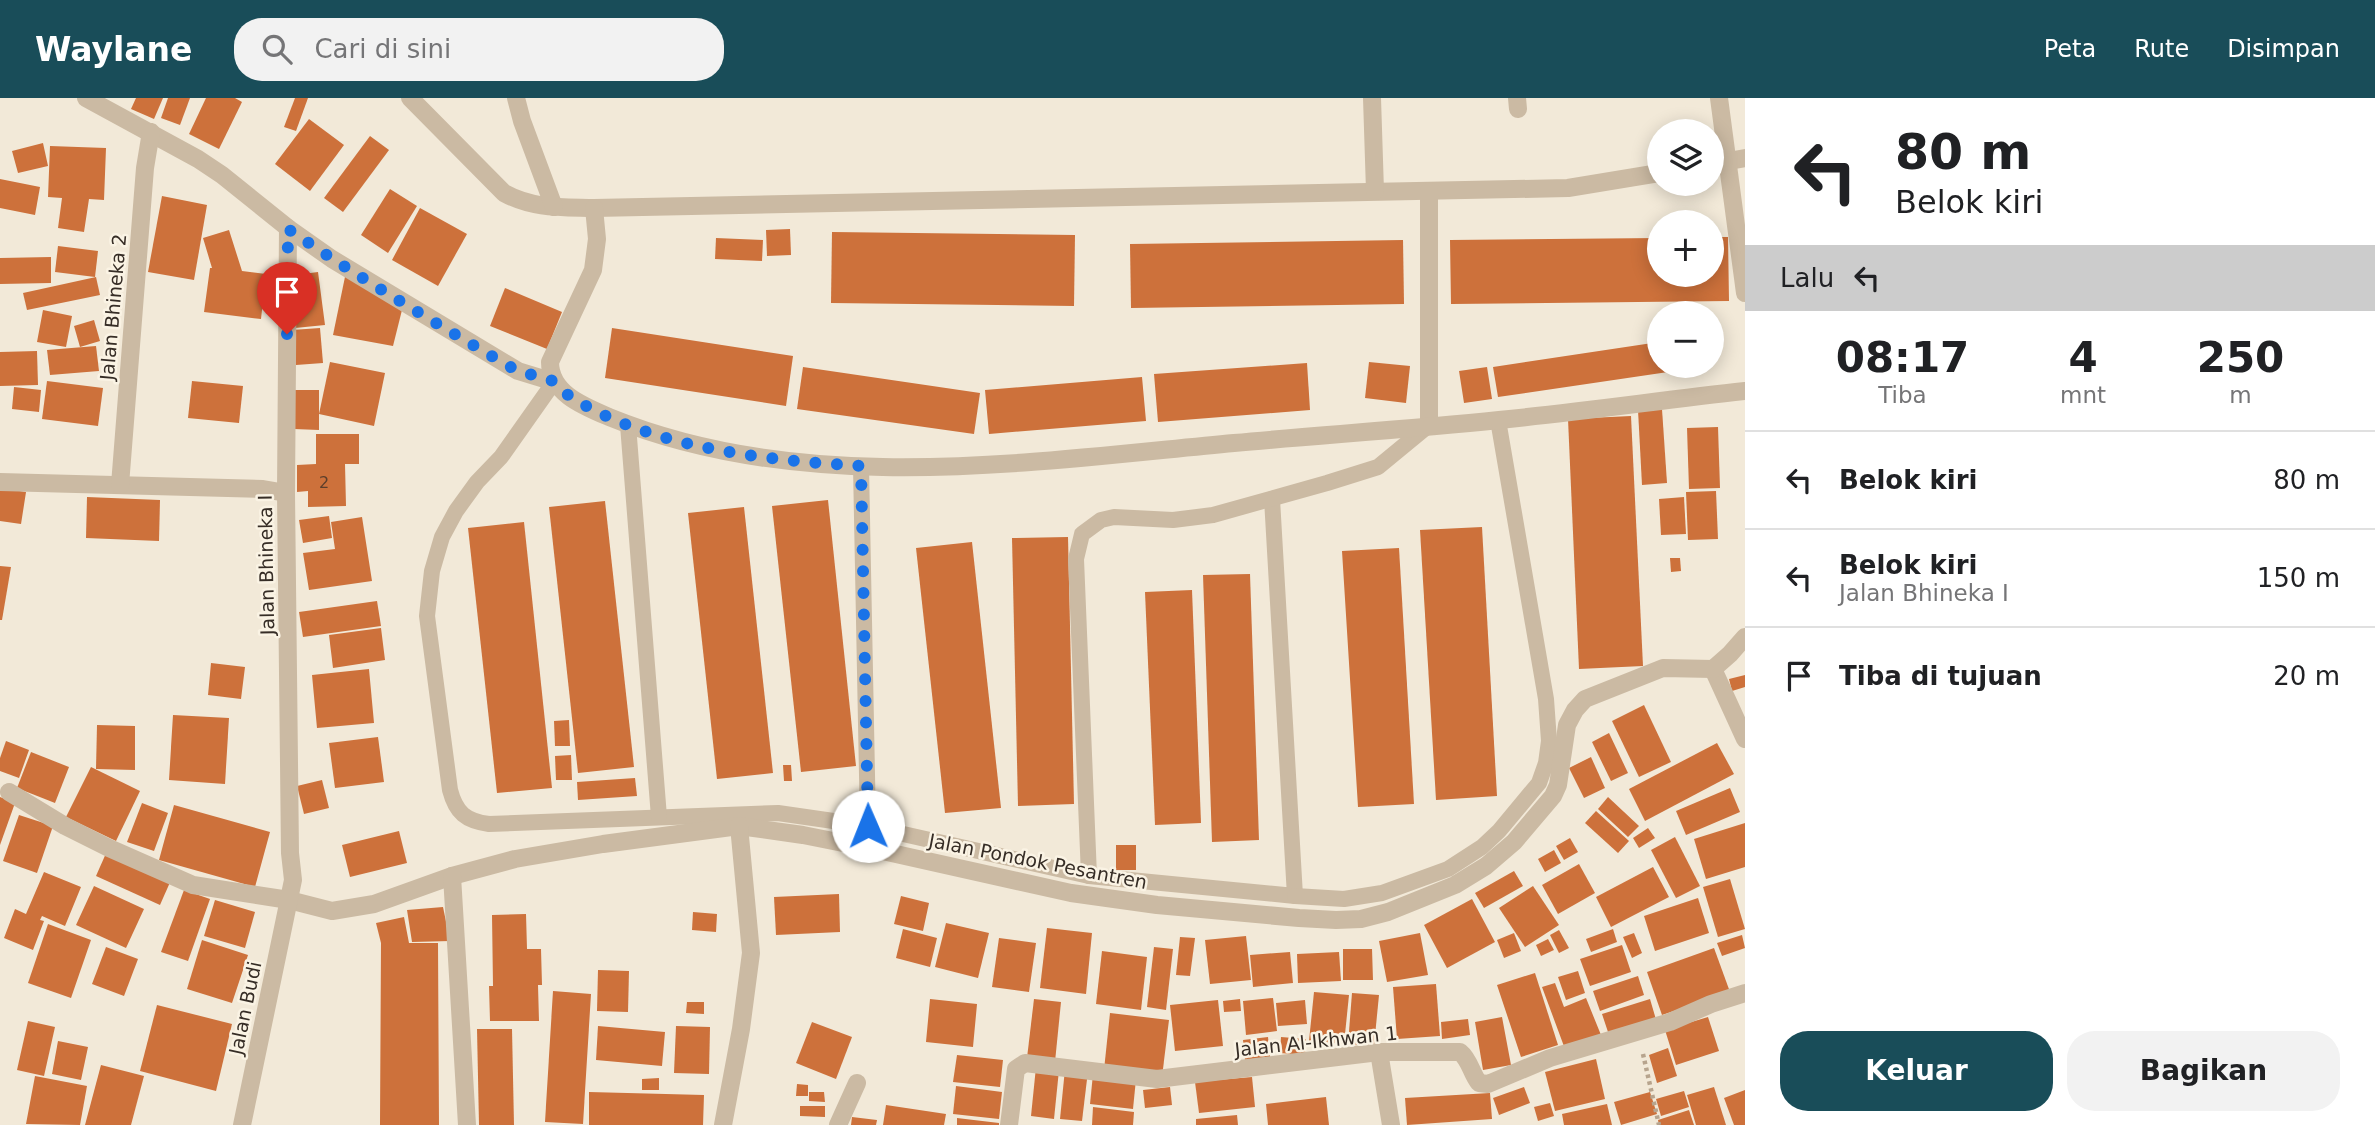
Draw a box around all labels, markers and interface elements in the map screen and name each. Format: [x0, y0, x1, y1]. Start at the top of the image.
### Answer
search box [234, 18, 724, 81]
text: Waylane [35, 30, 192, 69]
icon: search [258, 30, 296, 68]
text: Cari di sini [314, 34, 451, 64]
text: Peta [2044, 35, 2096, 63]
text: Rute [2134, 35, 2189, 63]
text: Disimpan [2227, 35, 2340, 63]
map controls [1647, 119, 1724, 378]
button: layers [1647, 119, 1724, 196]
text: 80 m [1895, 124, 2031, 181]
icon: left [1780, 126, 1871, 217]
text: Belok kiri [1895, 183, 2043, 221]
button: + [1647, 210, 1724, 287]
street label: Jalan Bhineka 2 [96, 233, 130, 382]
icon: left [1848, 259, 1886, 297]
pin [257, 262, 317, 334]
text: Lalu [1780, 263, 1834, 293]
icon: arrive [268, 273, 306, 311]
button: − [1647, 301, 1724, 378]
text: 08:17 [1836, 333, 1969, 382]
text: 4 [2068, 333, 2098, 382]
text: 250 [2197, 333, 2284, 382]
text: Tiba [1878, 382, 1927, 408]
text: mnt [2060, 382, 2106, 408]
text: m [2229, 382, 2252, 408]
icon: left [1780, 461, 1818, 499]
text: Belok kiri [1839, 465, 1978, 495]
text: 80 m [2273, 465, 2340, 495]
house number: 2 [319, 473, 329, 492]
street label: Jalan Bhineka I [254, 495, 278, 636]
text: Belok kiri [1839, 550, 1978, 580]
icon: left [1780, 559, 1818, 597]
text: 150 m [2257, 563, 2340, 593]
text: Jalan Bhineka I [1839, 580, 2009, 606]
icon: arrive [1780, 657, 1818, 695]
text: Tiba di tujuan [1839, 661, 2042, 691]
text: 20 m [2273, 661, 2340, 691]
position arrow [831, 789, 905, 863]
street label: Jalan Pondok Pesantren [926, 829, 1149, 893]
street label: Jalan Budi [224, 959, 266, 1058]
street label: Jalan Al-Ikhwan 1 [1233, 1022, 1398, 1061]
button: Keluar [1780, 1031, 2053, 1111]
button: Bagikan [2067, 1031, 2340, 1111]

